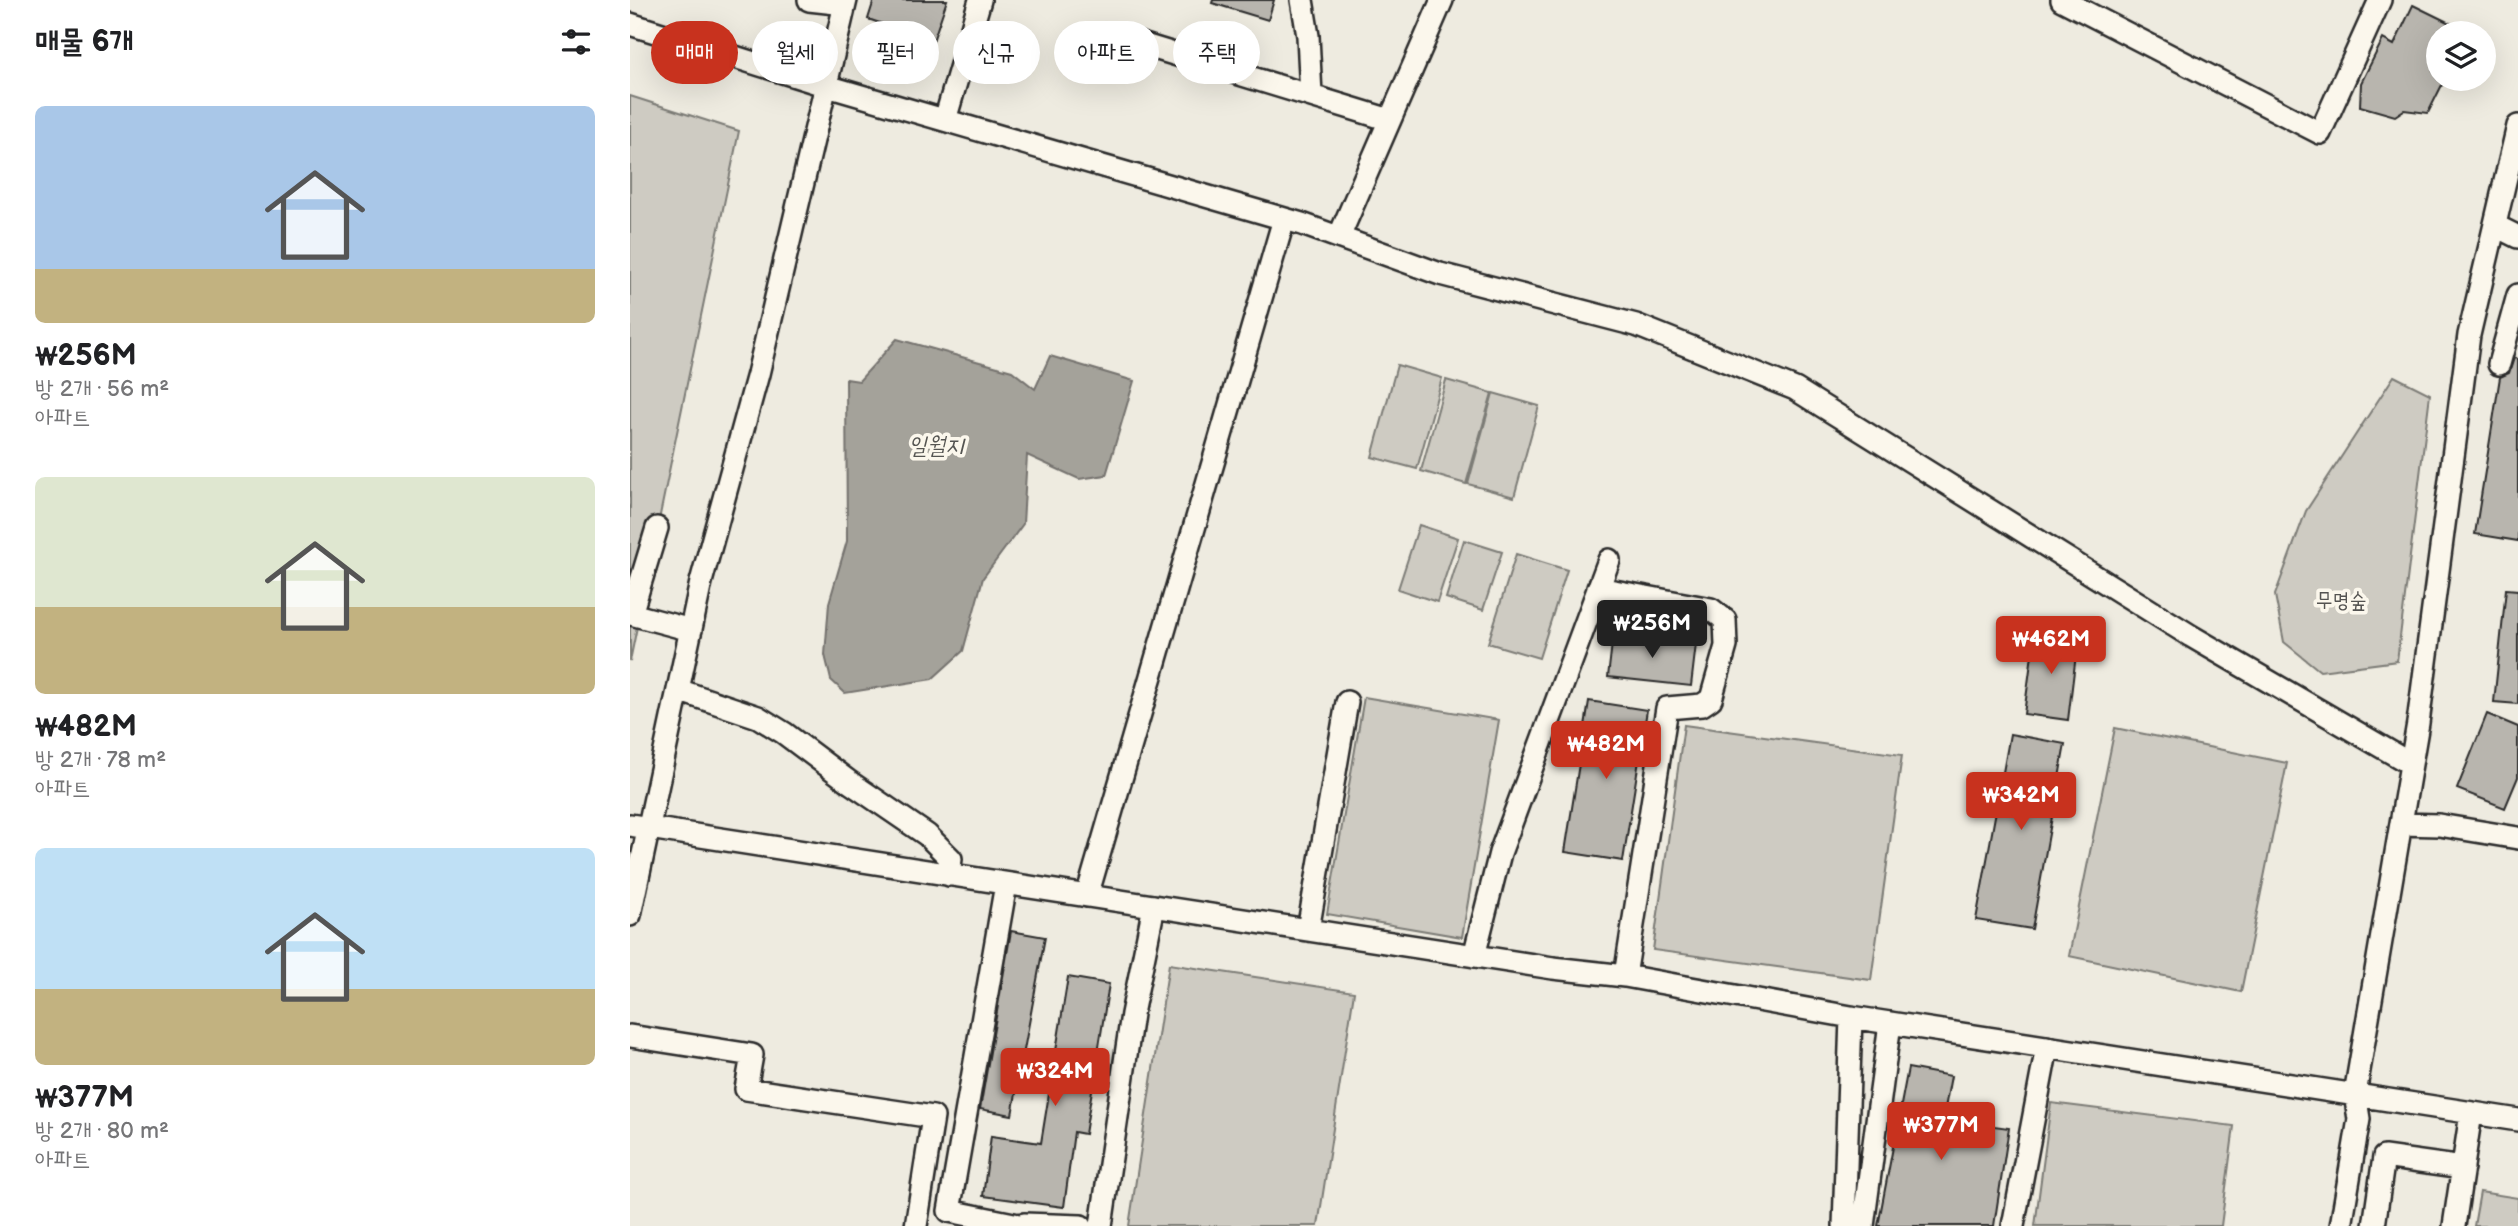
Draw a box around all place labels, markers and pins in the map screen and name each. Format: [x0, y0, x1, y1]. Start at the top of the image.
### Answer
pin: ₩256M [1603, 600, 1701, 660]
pin: ₩462M [2002, 616, 2100, 676]
pin: ₩482M [1557, 722, 1655, 781]
pin: ₩342M [1972, 772, 2070, 832]
pin: ₩324M [1006, 1048, 1104, 1108]
pin: ₩377M [1892, 1102, 1990, 1162]

